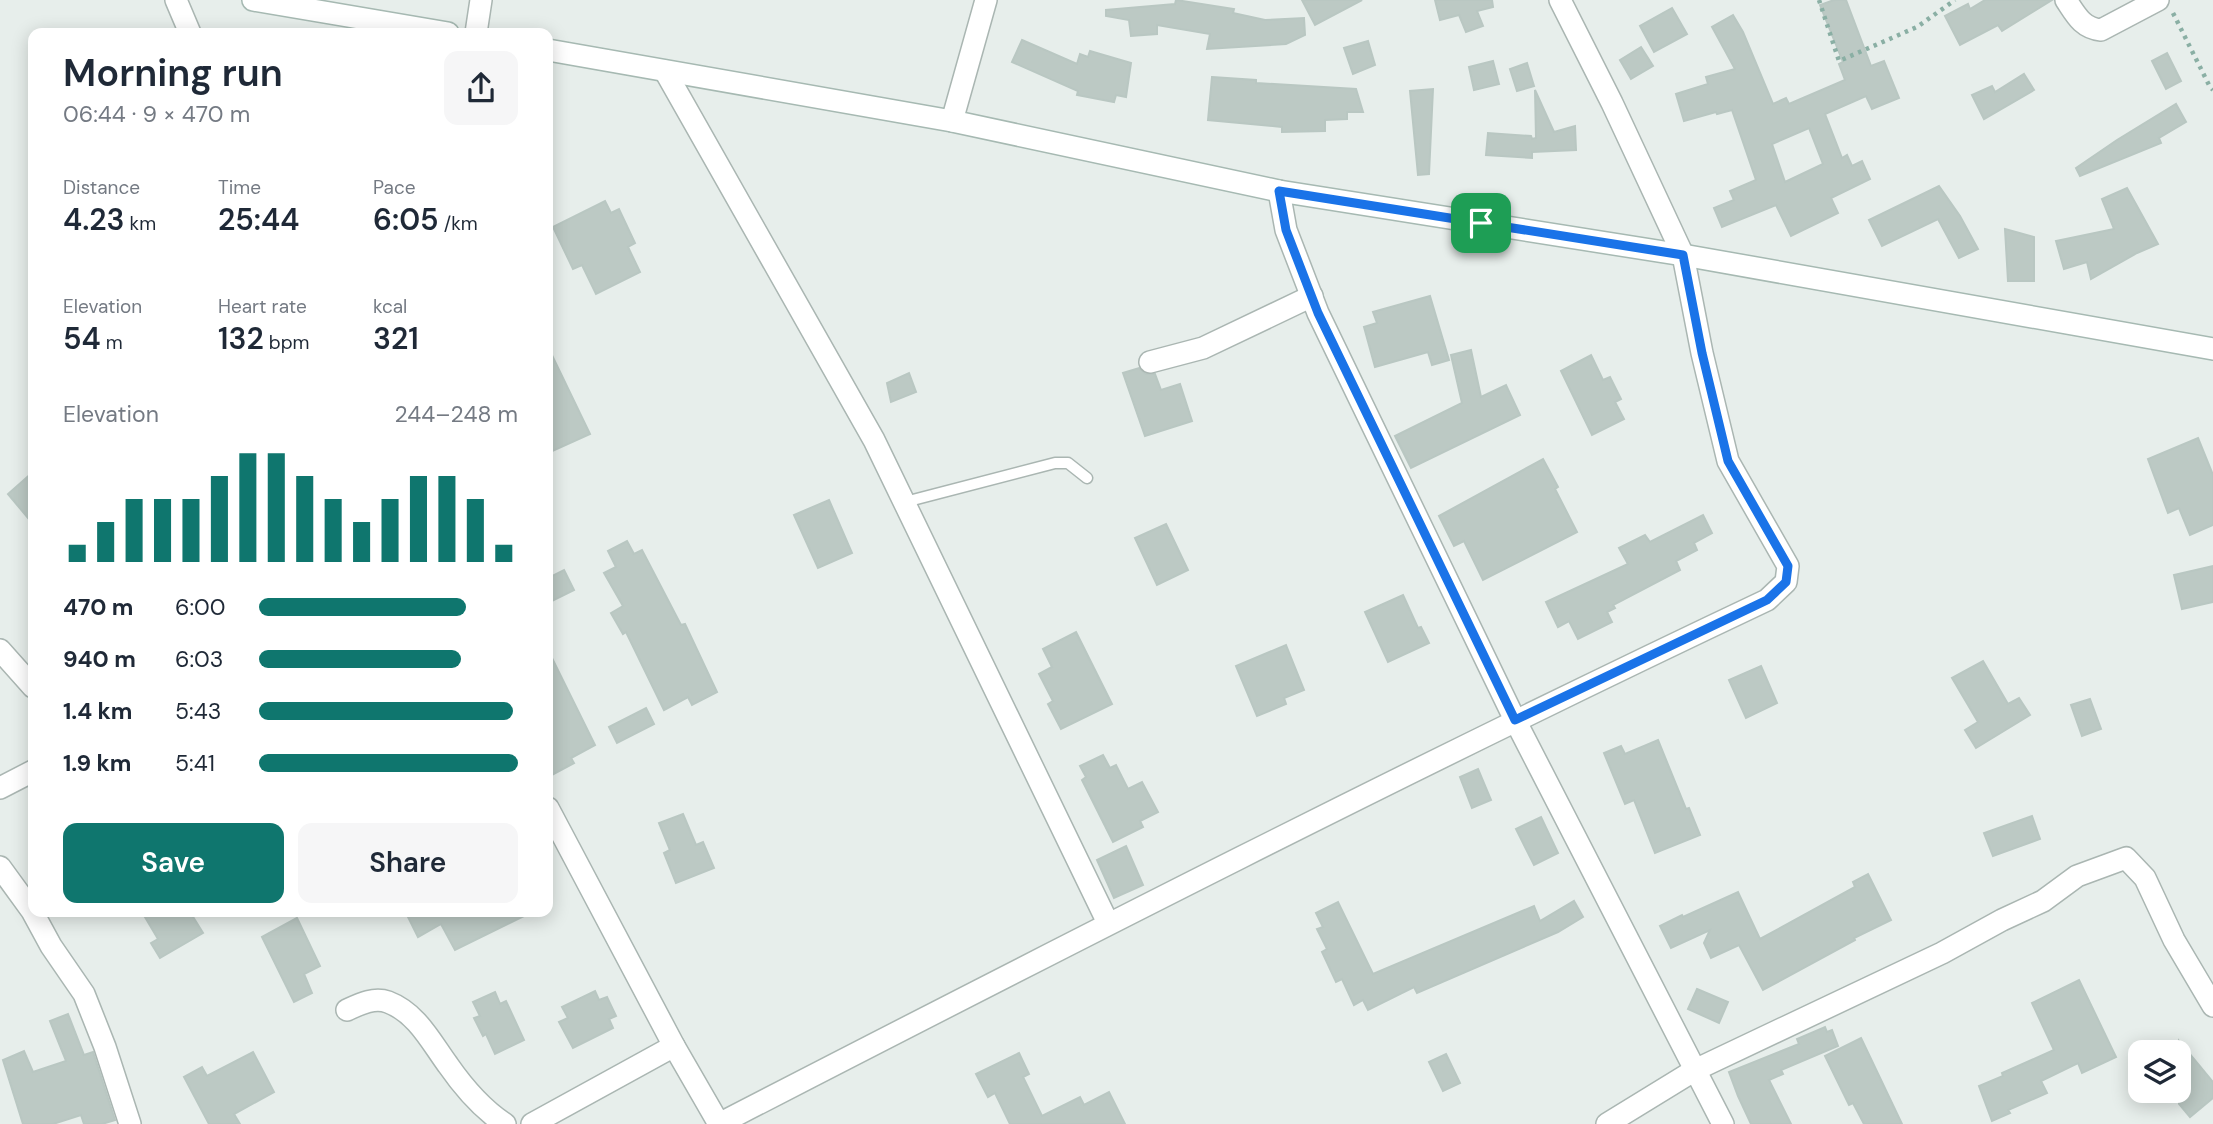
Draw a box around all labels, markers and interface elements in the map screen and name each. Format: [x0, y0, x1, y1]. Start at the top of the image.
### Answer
text: Morning run [63, 48, 283, 98]
button: share [444, 51, 518, 125]
text: 06:44 · 9 × 470 m [63, 99, 250, 129]
text: Distance [63, 175, 140, 200]
text: Time [218, 175, 261, 200]
text: Pace [373, 175, 416, 200]
pin [1451, 193, 1511, 253]
text: 4.23 [63, 200, 125, 239]
text: 25:44 [218, 200, 299, 239]
text: 6:05 [373, 200, 439, 239]
icon: arrive [1462, 204, 1500, 242]
text: km [125, 211, 156, 236]
text: /km [439, 211, 478, 236]
text: Elevation [63, 294, 142, 319]
text: Heart rate [218, 294, 307, 319]
text: kcal [373, 294, 407, 319]
text: 54 [63, 319, 101, 358]
text: 132 [218, 319, 264, 358]
text: 321 [373, 319, 419, 358]
text: m [101, 330, 123, 355]
text: bpm [264, 330, 310, 355]
text: Elevation [63, 399, 159, 429]
text: 244–248 m [394, 399, 518, 429]
text: 470 m [63, 592, 133, 622]
text: 6:00 [175, 592, 226, 622]
text: 940 m [63, 644, 136, 674]
text: 6:03 [175, 644, 223, 674]
text: 1.4 km [63, 696, 132, 726]
text: 5:43 [175, 696, 221, 726]
text: 1.9 km [63, 748, 131, 778]
text: 5:41 [175, 748, 215, 778]
button: Save [63, 823, 284, 903]
button: Share [298, 823, 518, 903]
map controls [2128, 1040, 2191, 1103]
button: layers [2128, 1040, 2191, 1103]

